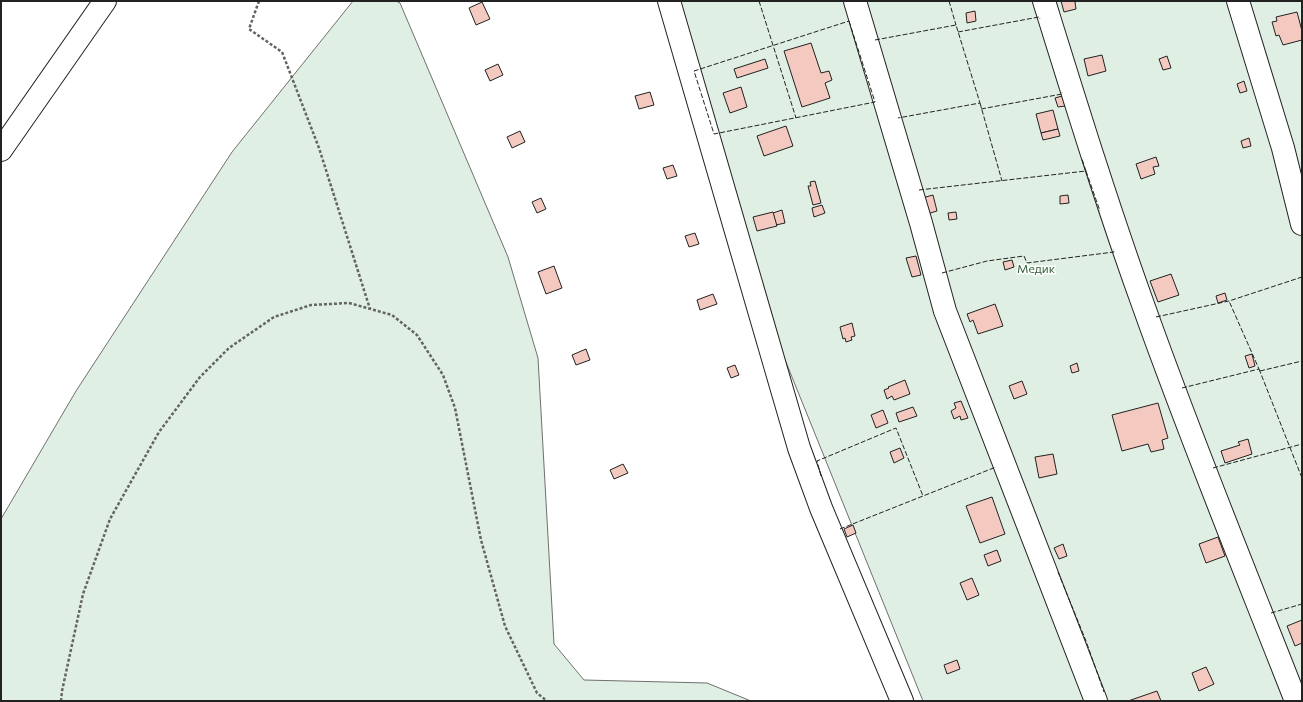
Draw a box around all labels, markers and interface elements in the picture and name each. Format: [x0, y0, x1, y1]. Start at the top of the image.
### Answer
park label: Медик [1017, 261, 1056, 275]

